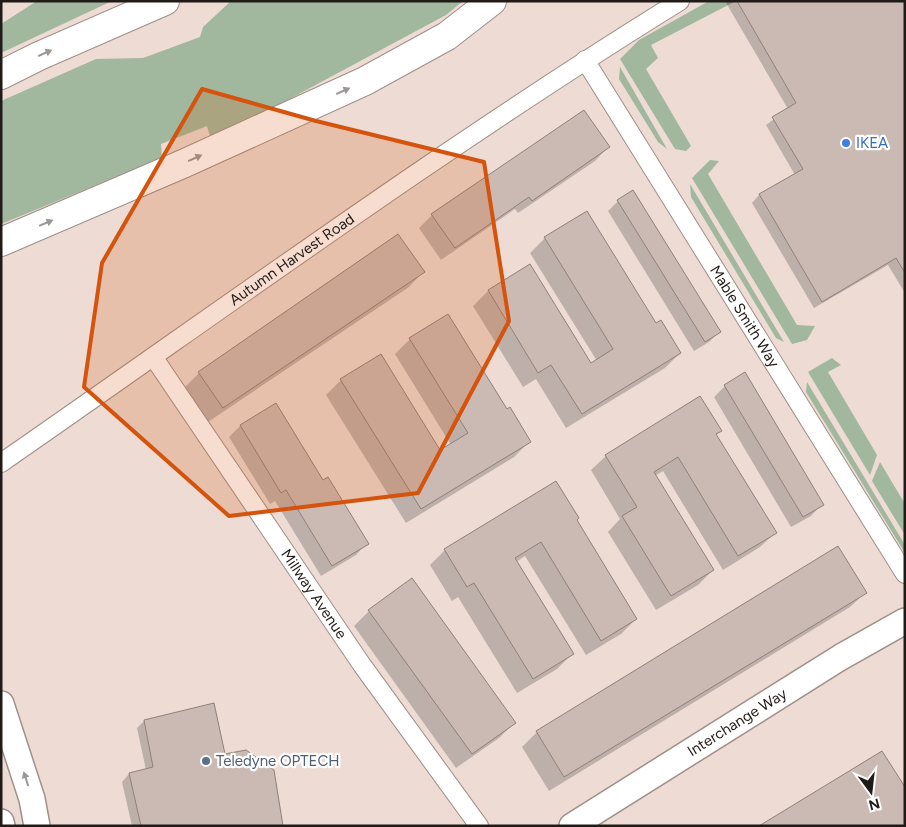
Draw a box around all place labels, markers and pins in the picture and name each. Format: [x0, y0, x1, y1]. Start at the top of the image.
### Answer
place label: IKEA [856, 134, 888, 152]
marker: IKEA [840, 137, 852, 149]
place label: Teledyne OPTECH [216, 752, 340, 770]
marker: Teledyne OPTECH [200, 755, 212, 767]

